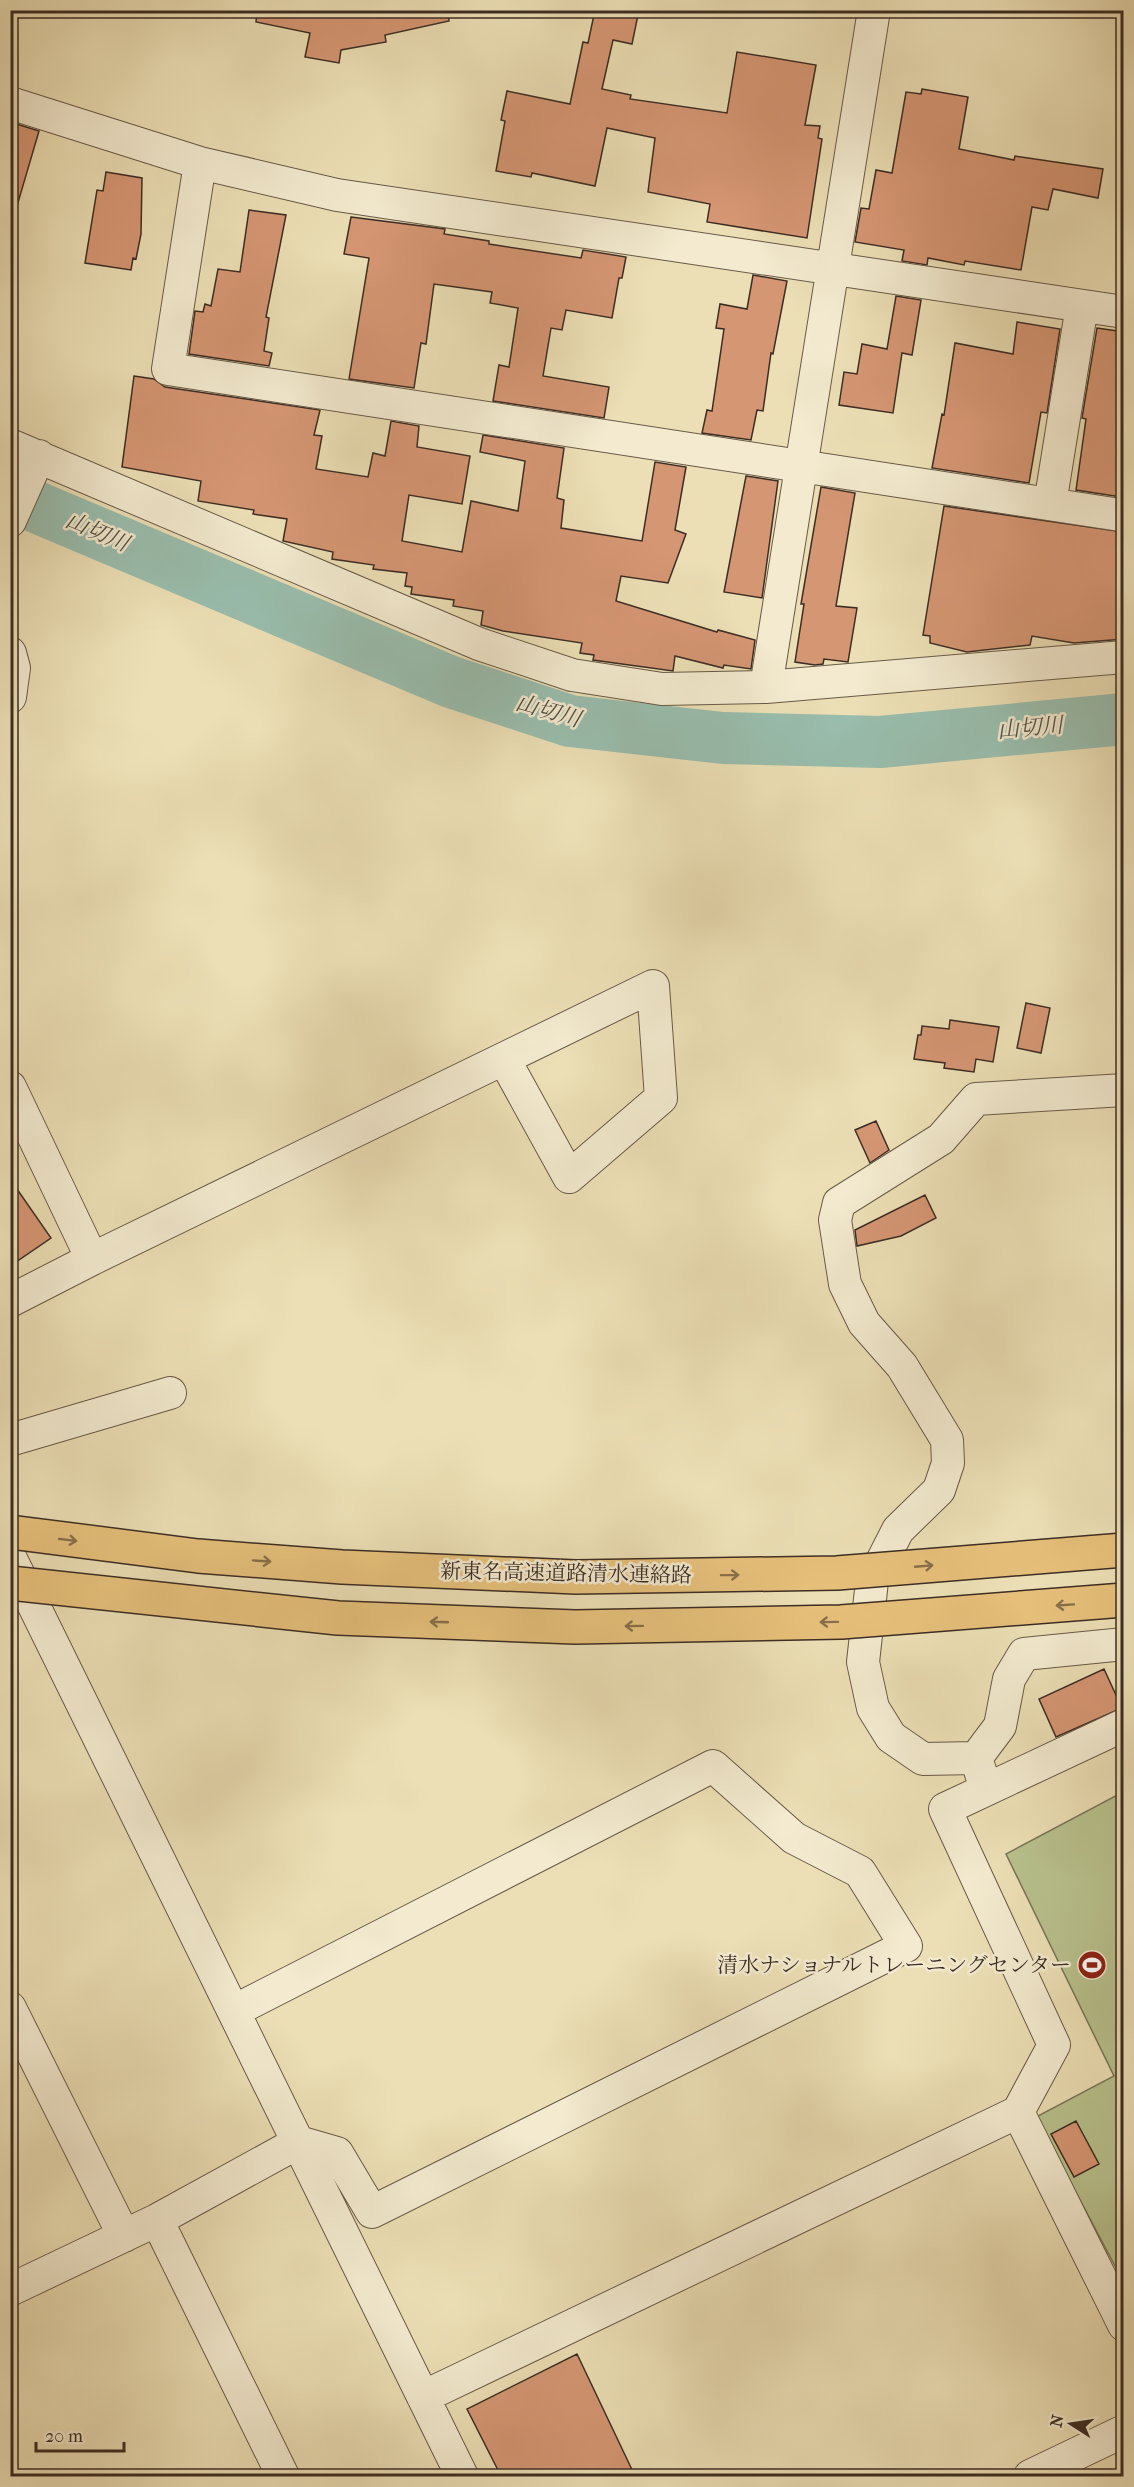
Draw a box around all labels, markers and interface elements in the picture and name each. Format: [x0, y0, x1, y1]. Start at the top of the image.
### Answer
water label: 山切川 [62, 507, 134, 558]
water label: 山切川 [513, 689, 585, 733]
water label: 山切川 [996, 712, 1066, 744]
one-way arrow [58, 1535, 78, 1546]
one-way arrow [252, 1556, 272, 1567]
street label: 新東名高速道路清水連絡路 [440, 1559, 692, 1587]
one-way arrow [914, 1560, 934, 1571]
one-way arrow [719, 1569, 739, 1580]
one-way arrow [1056, 1600, 1076, 1611]
one-way arrow [430, 1616, 450, 1628]
one-way arrow [819, 1617, 839, 1628]
one-way arrow [624, 1621, 644, 1632]
sports icon: 清水ナショナルトレーニングセンター [1076, 1949, 1108, 1981]
place label: 清水ナショナルトレーニングセンター [717, 1953, 1071, 1977]
north arrow [1041, 2394, 1101, 2454]
text: N [1046, 2412, 1068, 2429]
scale bar [36, 2415, 124, 2453]
text: 20 m [45, 2426, 83, 2447]

